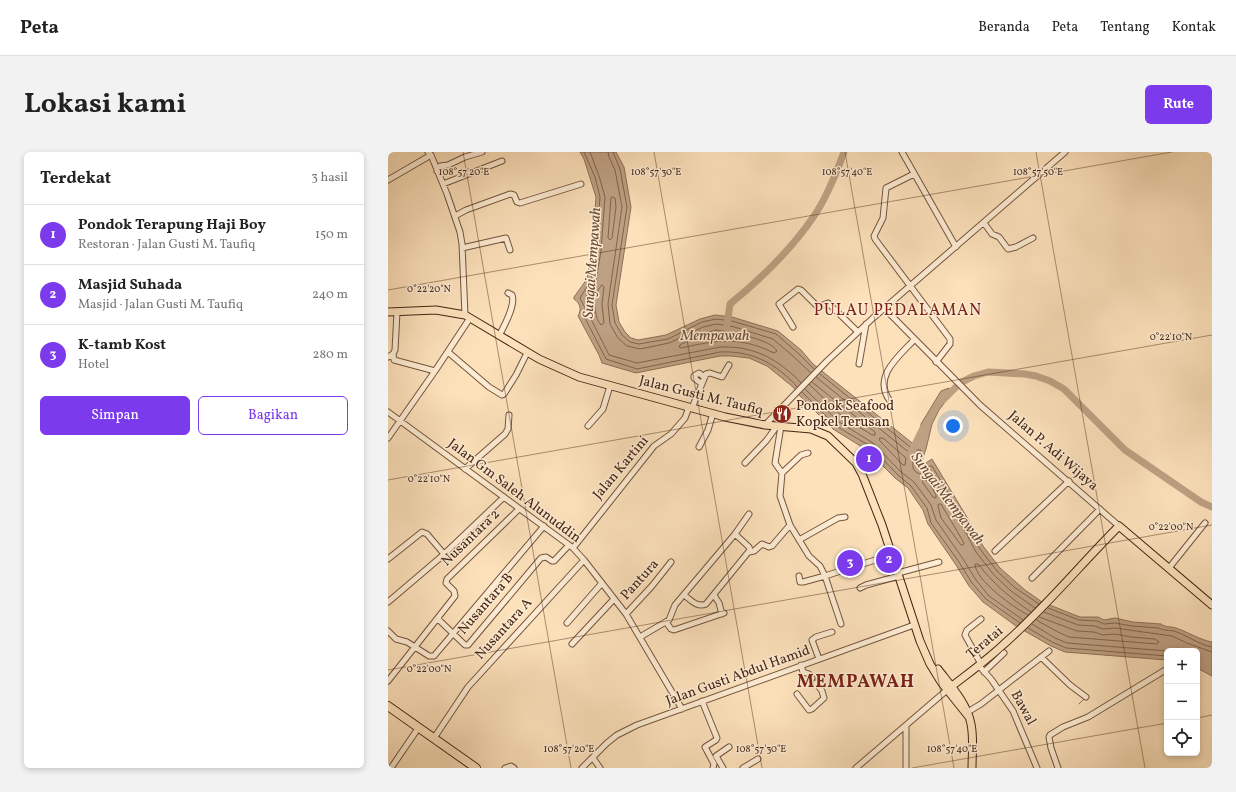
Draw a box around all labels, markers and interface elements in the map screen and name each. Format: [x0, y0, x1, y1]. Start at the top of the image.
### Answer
text: Peta [20, 15, 59, 41]
text: Beranda [978, 18, 1030, 37]
text: Peta [1052, 18, 1078, 37]
text: Tentang [1100, 18, 1150, 37]
text: Kontak [1172, 18, 1216, 37]
text: Lokasi kami [24, 85, 186, 124]
button: Rute [1145, 85, 1212, 124]
text: 108°57'20"E [439, 165, 489, 179]
text: 108°57'30"E [631, 165, 681, 179]
text: 108°57'40"E [822, 165, 872, 179]
text: 108°57'50"E [1013, 165, 1063, 179]
text: Terdekat [40, 167, 111, 190]
text: 3 hasil [311, 169, 348, 187]
water label: Sungai Mempawah [579, 207, 607, 319]
text: Pondok Terapung Haji Boy [78, 215, 266, 236]
text: 1 [50, 226, 56, 244]
text: 150 m [315, 226, 348, 244]
text: Restoran · Jalan Gusti M. Taufiq [78, 236, 255, 254]
text: Masjid Suhada [78, 275, 182, 296]
text: 0°22'20"N [407, 282, 451, 296]
text: 2 [50, 286, 56, 304]
text: 240 m [312, 286, 348, 304]
text: Masjid · Jalan Gusti M. Taufiq [78, 296, 243, 314]
district label: PULAU PEDALAMAN [814, 300, 982, 322]
water label: Mempawah [680, 326, 749, 347]
text: 0°22'10"N [1150, 330, 1193, 344]
text: K-tamb Kost [78, 335, 166, 356]
text: 3 [50, 346, 56, 364]
text: 280 m [312, 346, 348, 364]
text: Hotel [78, 356, 109, 374]
street label: Jalan Gusti M. Taufiq [637, 371, 765, 421]
button: Simpan [40, 396, 190, 435]
button: Bagikan [198, 396, 348, 435]
place label: Pondok Seafood Kopkel Terusan [796, 397, 894, 432]
restaurant icon: Pondok Seafood Kopkel Terusan [771, 403, 793, 425]
street label: Jalan P. Adi Wijaya [1004, 407, 1102, 495]
your location [943, 416, 963, 436]
street label: Jalan Kartini [589, 432, 653, 504]
street label: Jalan Gm Saleh Alunuddin [443, 435, 585, 547]
pin: 1 [856, 444, 882, 474]
water label: Sungai Mempawah [905, 448, 989, 550]
text: 0°22'10"N [408, 472, 451, 486]
street label: Nusantara 2 [438, 505, 504, 571]
text: 0°22'00"N [1149, 520, 1194, 534]
pin: 2 [876, 545, 902, 575]
pin: 3 [837, 548, 863, 578]
street label: Pantura [617, 555, 664, 605]
street label: Nusantara B [454, 569, 518, 639]
street label: Nusantara A [471, 594, 537, 664]
street label: Teratai [963, 622, 1007, 664]
street label: Jalan Gusti Abdul Hamid [663, 641, 813, 711]
map controls [1164, 648, 1200, 756]
button: + [1164, 648, 1200, 684]
text: 0°22'00"N [407, 662, 452, 676]
district label: MEMPAWAH [797, 670, 915, 695]
button: − [1164, 684, 1200, 720]
street label: Bawal [1006, 687, 1040, 729]
button: locate [1164, 720, 1200, 756]
text: 108°57'20"E [544, 742, 594, 756]
text: 108°57'30"E [736, 742, 786, 756]
text: 108°57'40"E [927, 742, 977, 756]

